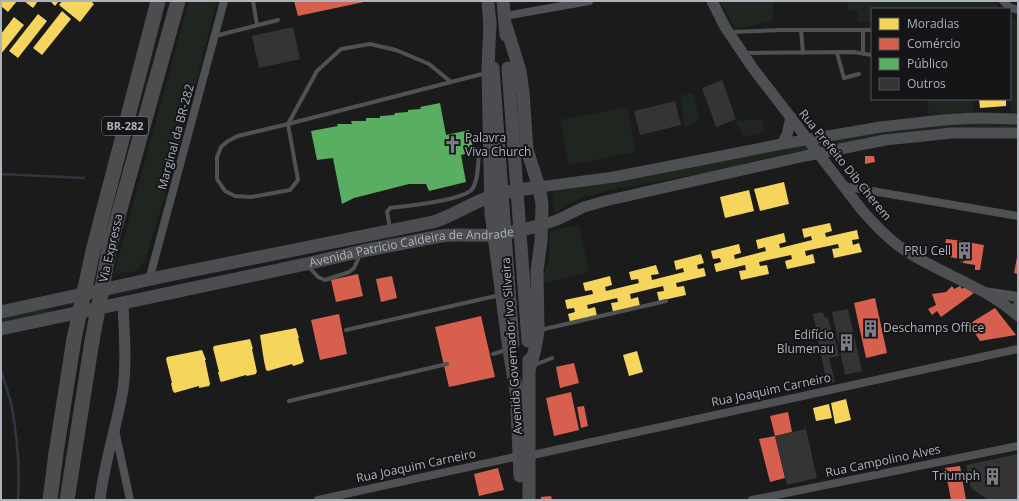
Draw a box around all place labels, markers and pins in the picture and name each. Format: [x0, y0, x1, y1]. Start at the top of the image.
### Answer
place label: Palavra Viva Church [465, 129, 531, 160]
church icon: Palavra Viva Church [442, 135, 462, 155]
building icon: PRU Cell [954, 241, 974, 261]
place label: PRU Cell [904, 242, 951, 259]
building icon: Deschamps Office [860, 318, 880, 338]
place label: Deschamps Office [883, 319, 984, 336]
place label: Edifício Blumenau [777, 326, 834, 357]
building icon: Edifício Blumenau [837, 332, 857, 352]
building icon: Triumph [983, 466, 1003, 486]
place label: Triumph [932, 467, 980, 484]

